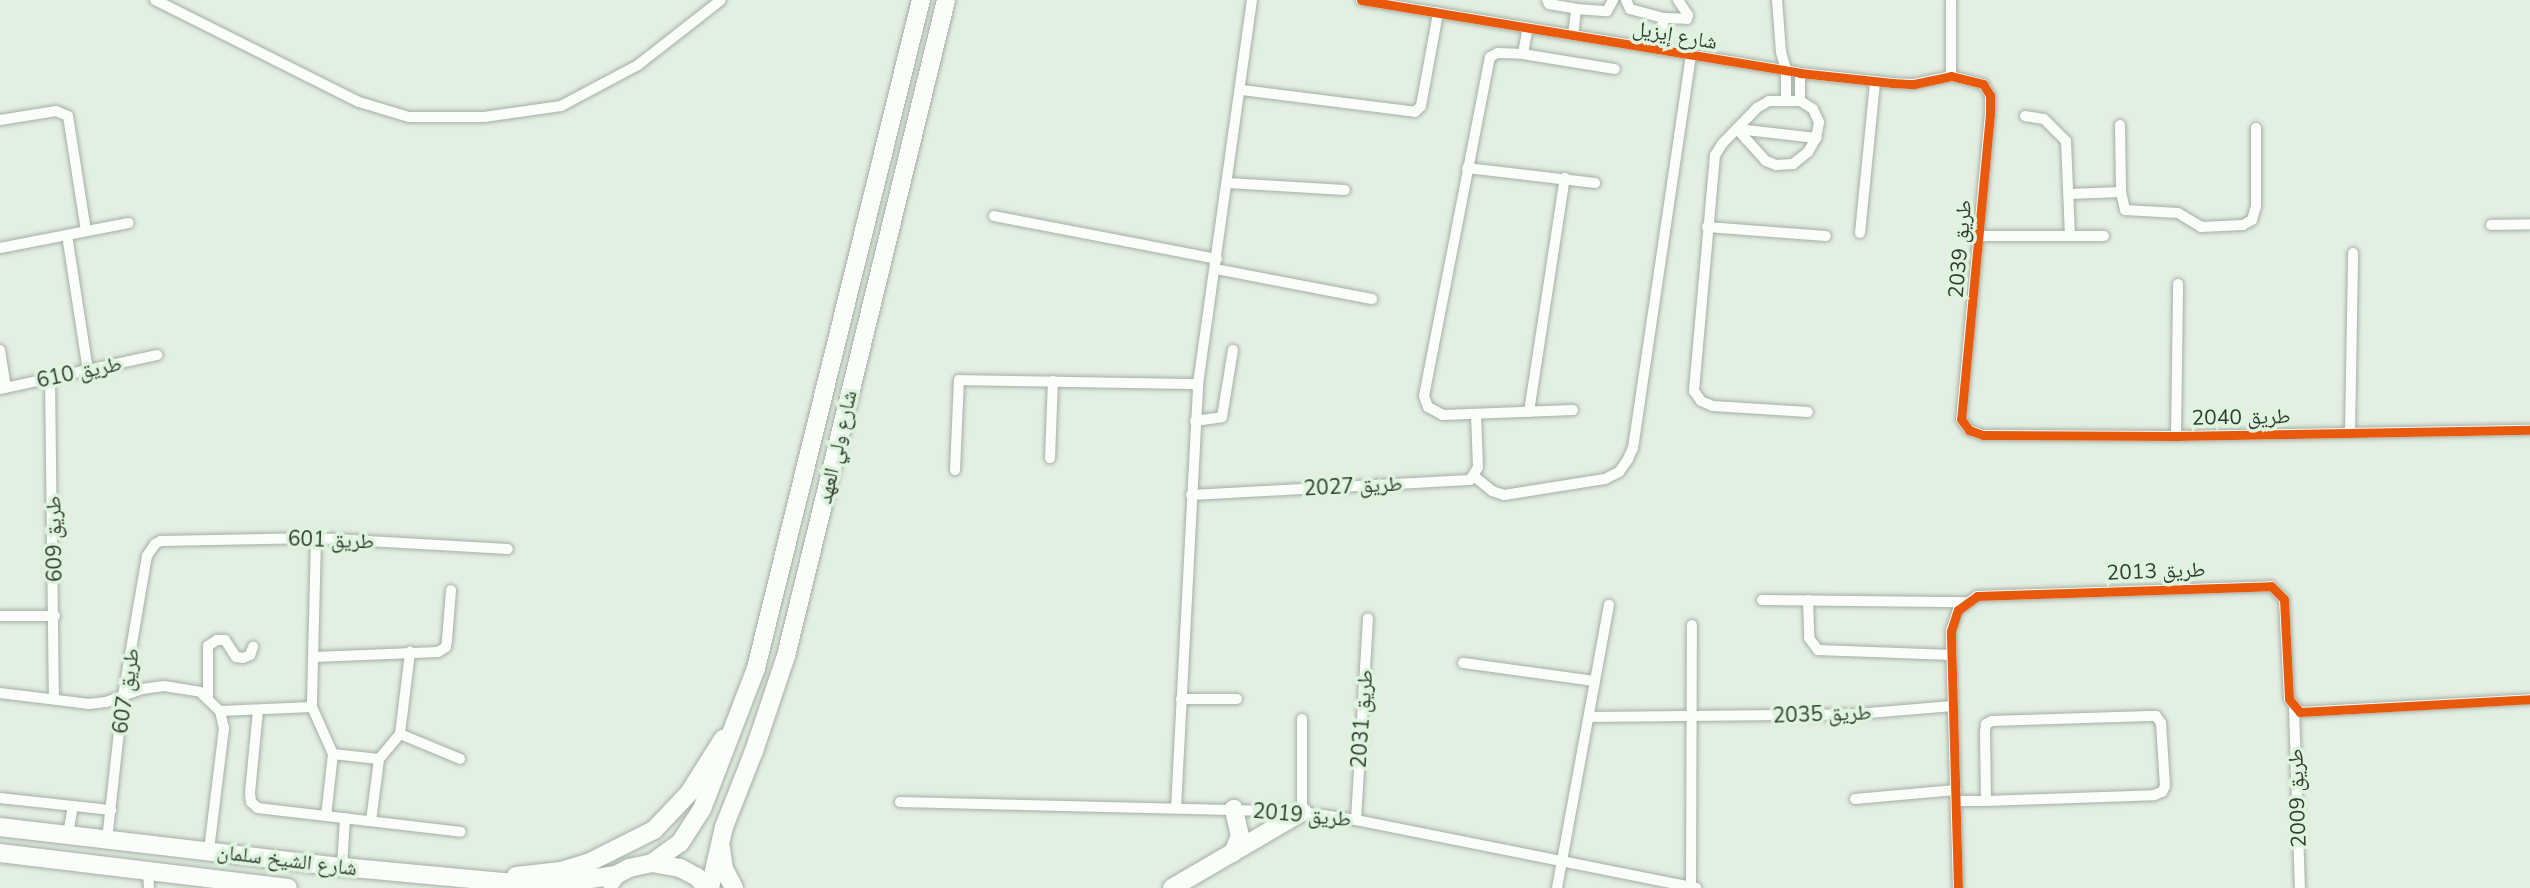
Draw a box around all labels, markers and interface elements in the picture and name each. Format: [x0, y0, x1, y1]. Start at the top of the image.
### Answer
street label: شارع إيزيل [1631, 15, 1719, 55]
street label: طريق 2039 [1943, 199, 1977, 299]
street label: طريق 610 [34, 351, 124, 393]
street label: شارع ولي العهد [812, 388, 862, 506]
street label: طريق 2040 [2191, 404, 2291, 430]
street label: طريق 2027 [1303, 471, 1403, 501]
street label: طريق 609 [41, 496, 67, 582]
street label: طريق 601 [287, 526, 375, 554]
street label: طريق 2013 [2106, 557, 2206, 585]
street label: طريق 607 [108, 647, 144, 735]
street label: طريق 2031 [1346, 669, 1378, 769]
street label: طريق 2035 [1772, 700, 1872, 728]
street label: طريق 2009 [2283, 748, 2311, 848]
street label: طريق 2019 [1252, 798, 1352, 832]
street label: شارع الشيخ سلمان [216, 839, 358, 881]

